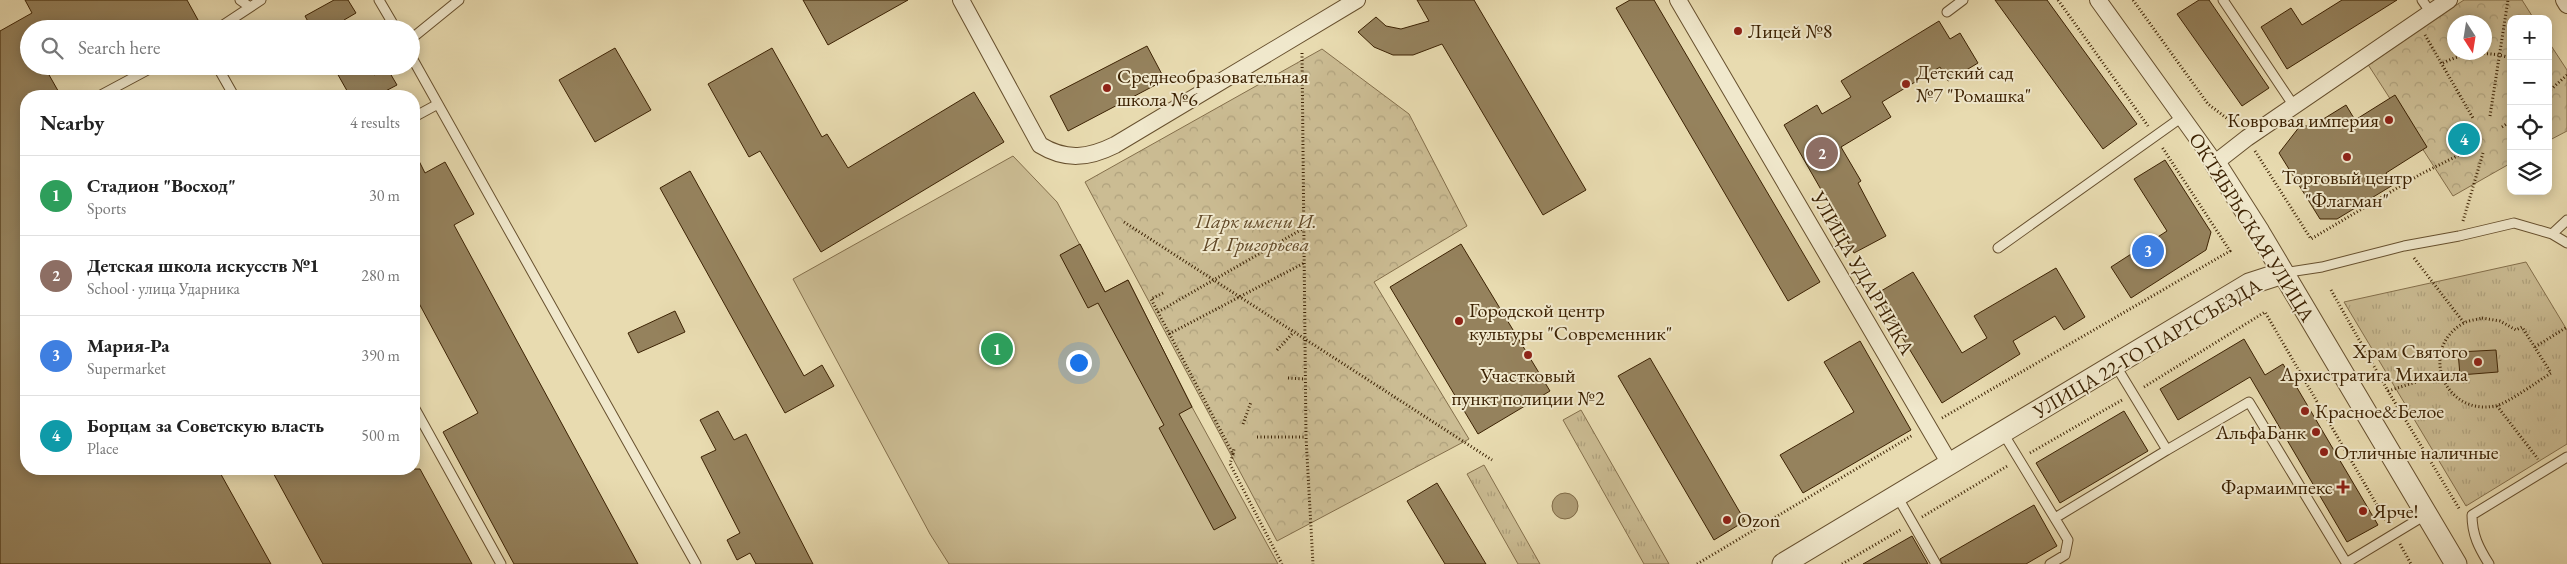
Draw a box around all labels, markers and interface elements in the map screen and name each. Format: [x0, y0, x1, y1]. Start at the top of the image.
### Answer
north arrow [2447, 15, 2492, 60]
map controls [2507, 15, 2552, 195]
button: + [2507, 15, 2552, 60]
place label: Лицей №8 [1748, 18, 1832, 44]
search box [20, 20, 420, 75]
marker: Лицей №8 [1732, 25, 1744, 37]
icon: search [38, 34, 66, 62]
text: Search here [78, 35, 160, 60]
place label: Детский сад №7 "Ромашка" [1916, 59, 2031, 108]
button: − [2507, 60, 2552, 105]
place label: Среднеобразовательная школа №6 [1117, 63, 1308, 112]
marker: Детский сад №7 "Ромашка" [1900, 78, 1912, 90]
marker: Среднеобразовательная школа №6 [1101, 82, 1113, 94]
button: locate [2507, 105, 2552, 150]
place label: Ковровая империя [2227, 107, 2379, 133]
text: Nearby [40, 109, 104, 136]
text: 4 results [350, 112, 400, 133]
marker: Ковровая империя [2383, 114, 2395, 126]
pin: 4 [2448, 120, 2480, 158]
street label: ОКТЯБРЬСКАЯ УЛИЦА [2183, 128, 2321, 326]
pin: 2 [1806, 134, 1838, 172]
button: layers [2507, 150, 2552, 195]
marker: Торговый центр "Флагман" [2341, 151, 2353, 163]
place label: Торговый центр "Флагман" [2282, 164, 2412, 213]
text: Стадион "Восход" [87, 173, 236, 198]
text: 1 [52, 185, 60, 206]
text: 30 m [369, 185, 400, 206]
street label: УЛИЦА УДАРНИКА [1805, 186, 1920, 360]
text: Sports [87, 198, 126, 219]
park label: Парк имени И. И. Григорьева [1194, 208, 1317, 257]
pin: 3 [2132, 232, 2164, 270]
text: Детская школа искусств №1 [87, 253, 319, 278]
text: 2 [52, 265, 60, 286]
text: 280 m [361, 265, 400, 286]
street label: УЛИЦА 22-ГО ПАРТСЪЕЗДА [2027, 272, 2266, 425]
text: School · улица Ударника [87, 278, 240, 299]
place label: Городской центр культуры "Современник" [1469, 297, 1672, 346]
marker: Городской центр культуры "Современник" [1453, 315, 1465, 327]
pin: 1 [981, 330, 1013, 368]
text: Мария-Ра [87, 333, 170, 358]
place label: Храм Святого Архистратига Михаила [2279, 338, 2468, 387]
text: 3 [52, 345, 60, 366]
text: 390 m [361, 345, 400, 366]
marker: Участковый пункт полиции №2 [1522, 349, 1534, 361]
your location [1066, 350, 1092, 376]
marker: Храм Святого Архистратига Михаила [2472, 356, 2484, 368]
text: Supermarket [87, 358, 166, 379]
place label: Участковый пункт полиции №2 [1452, 362, 1605, 411]
place label: Красное&Белое [2315, 398, 2444, 424]
marker: Красное&Белое [2299, 405, 2311, 417]
text: Борцам за Советскую власть [87, 413, 324, 438]
place label: АльфаБанк [2214, 419, 2306, 445]
text: 4 [52, 425, 60, 446]
text: 500 m [361, 425, 400, 446]
marker: АльфаБанк [2310, 426, 2322, 438]
text: Place [87, 438, 119, 459]
place label: Отличные наличные [2334, 439, 2499, 465]
marker: Отличные наличные [2318, 446, 2330, 458]
place label: Фармаимпекс [2221, 474, 2333, 500]
marker: Фармаимпекс [2337, 481, 2349, 493]
place label: Ярче! [2372, 498, 2419, 524]
marker: Ярче! [2357, 505, 2369, 517]
place label: Ozon [1737, 507, 1781, 533]
marker: Ozon [1721, 514, 1733, 526]

